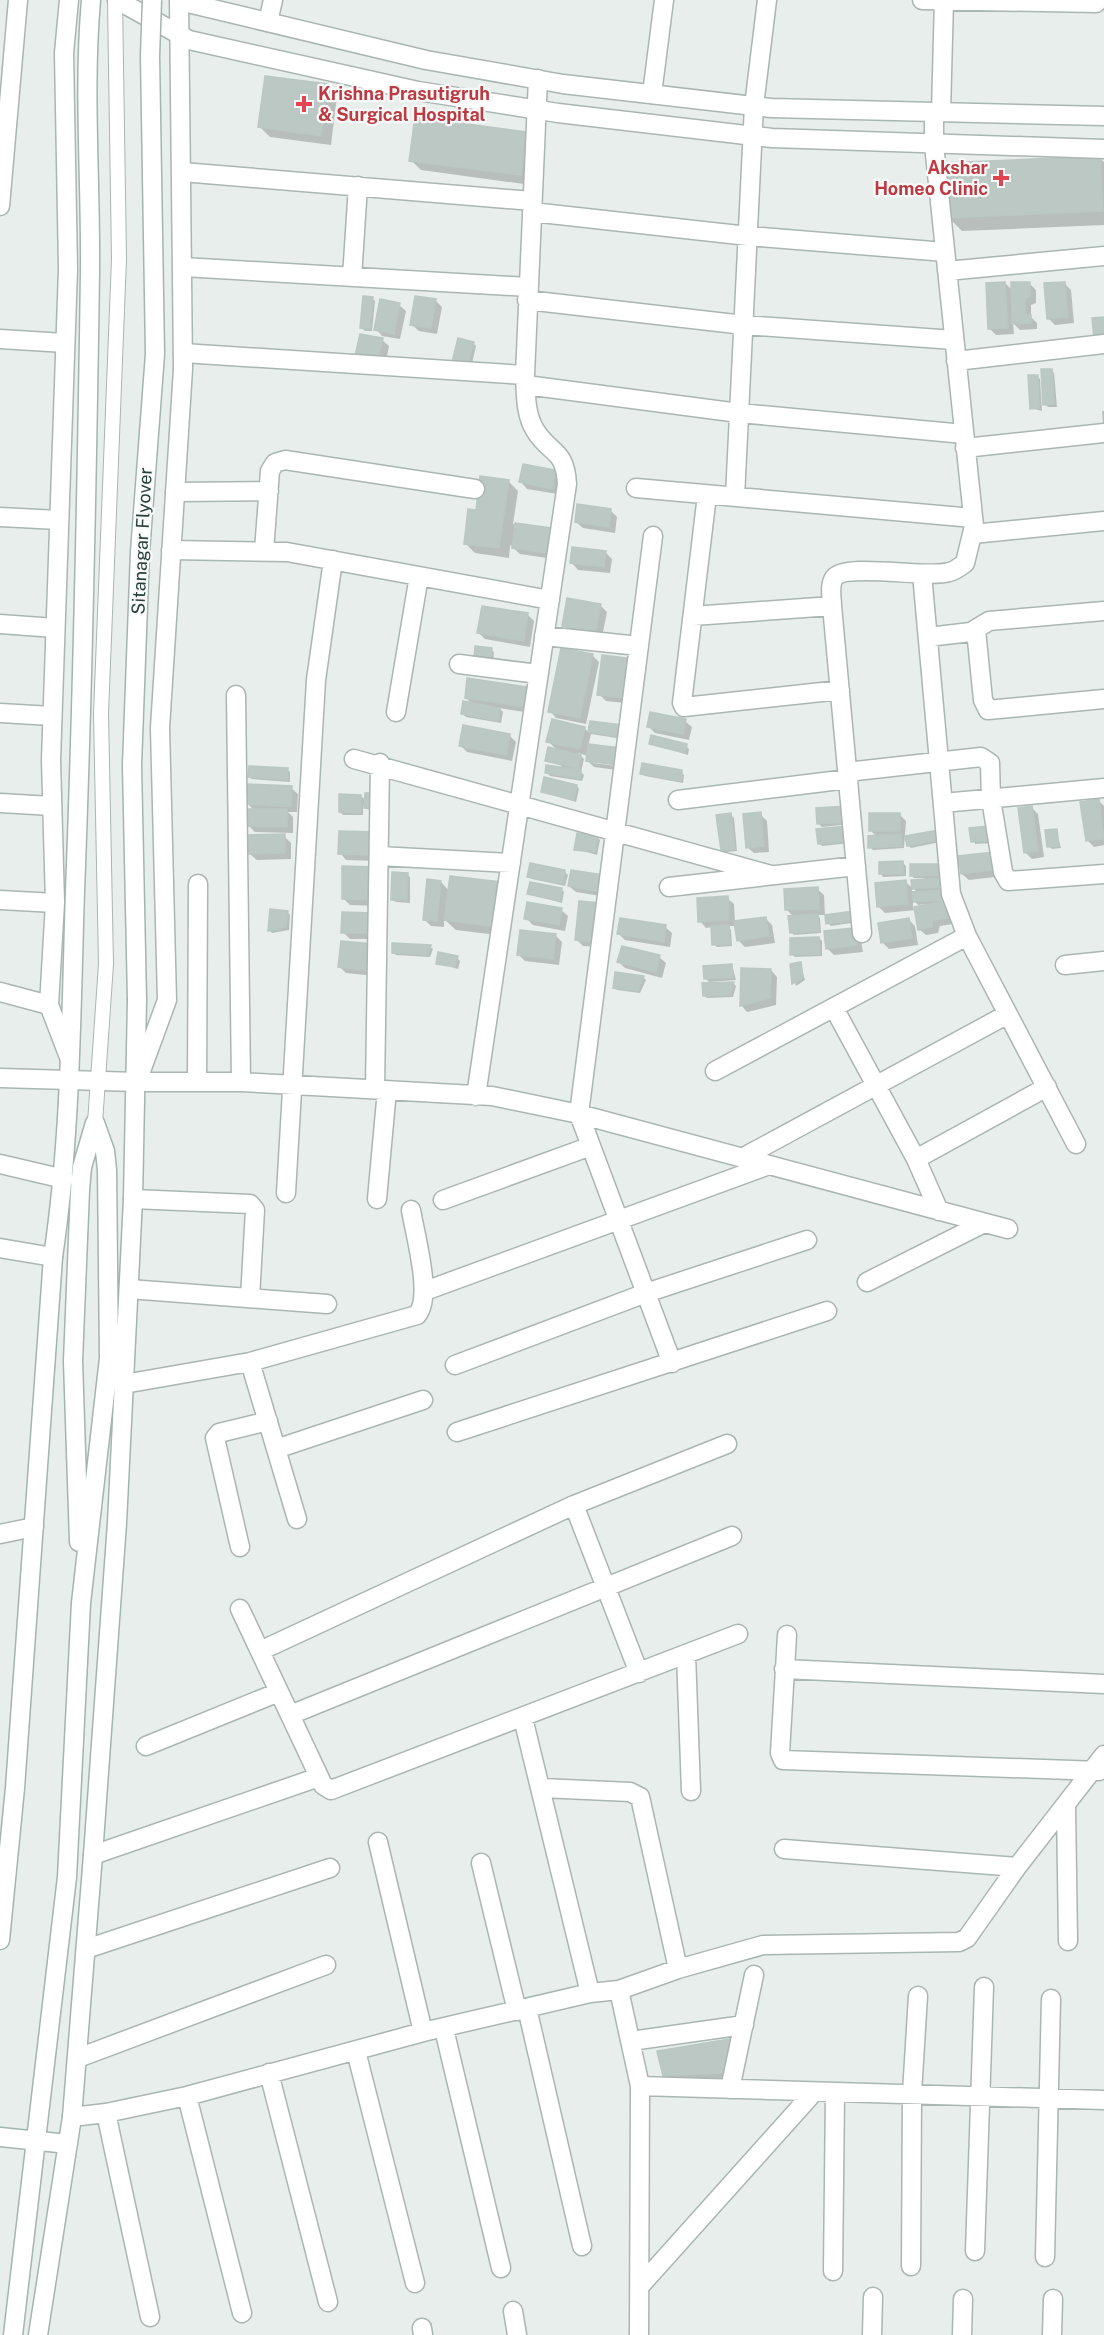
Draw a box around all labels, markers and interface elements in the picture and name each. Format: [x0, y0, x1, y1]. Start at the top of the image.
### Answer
place label: Krishna Prasutigruh & Surgical Hospital [318, 83, 490, 125]
marker: Krishna Prasutigruh & Surgical Hospital [295, 95, 313, 113]
place label: Akshar Homeo Clinic [874, 157, 989, 199]
marker: Akshar Homeo Clinic [992, 169, 1010, 187]
street label: Sitanagar Flyover [127, 467, 156, 615]

